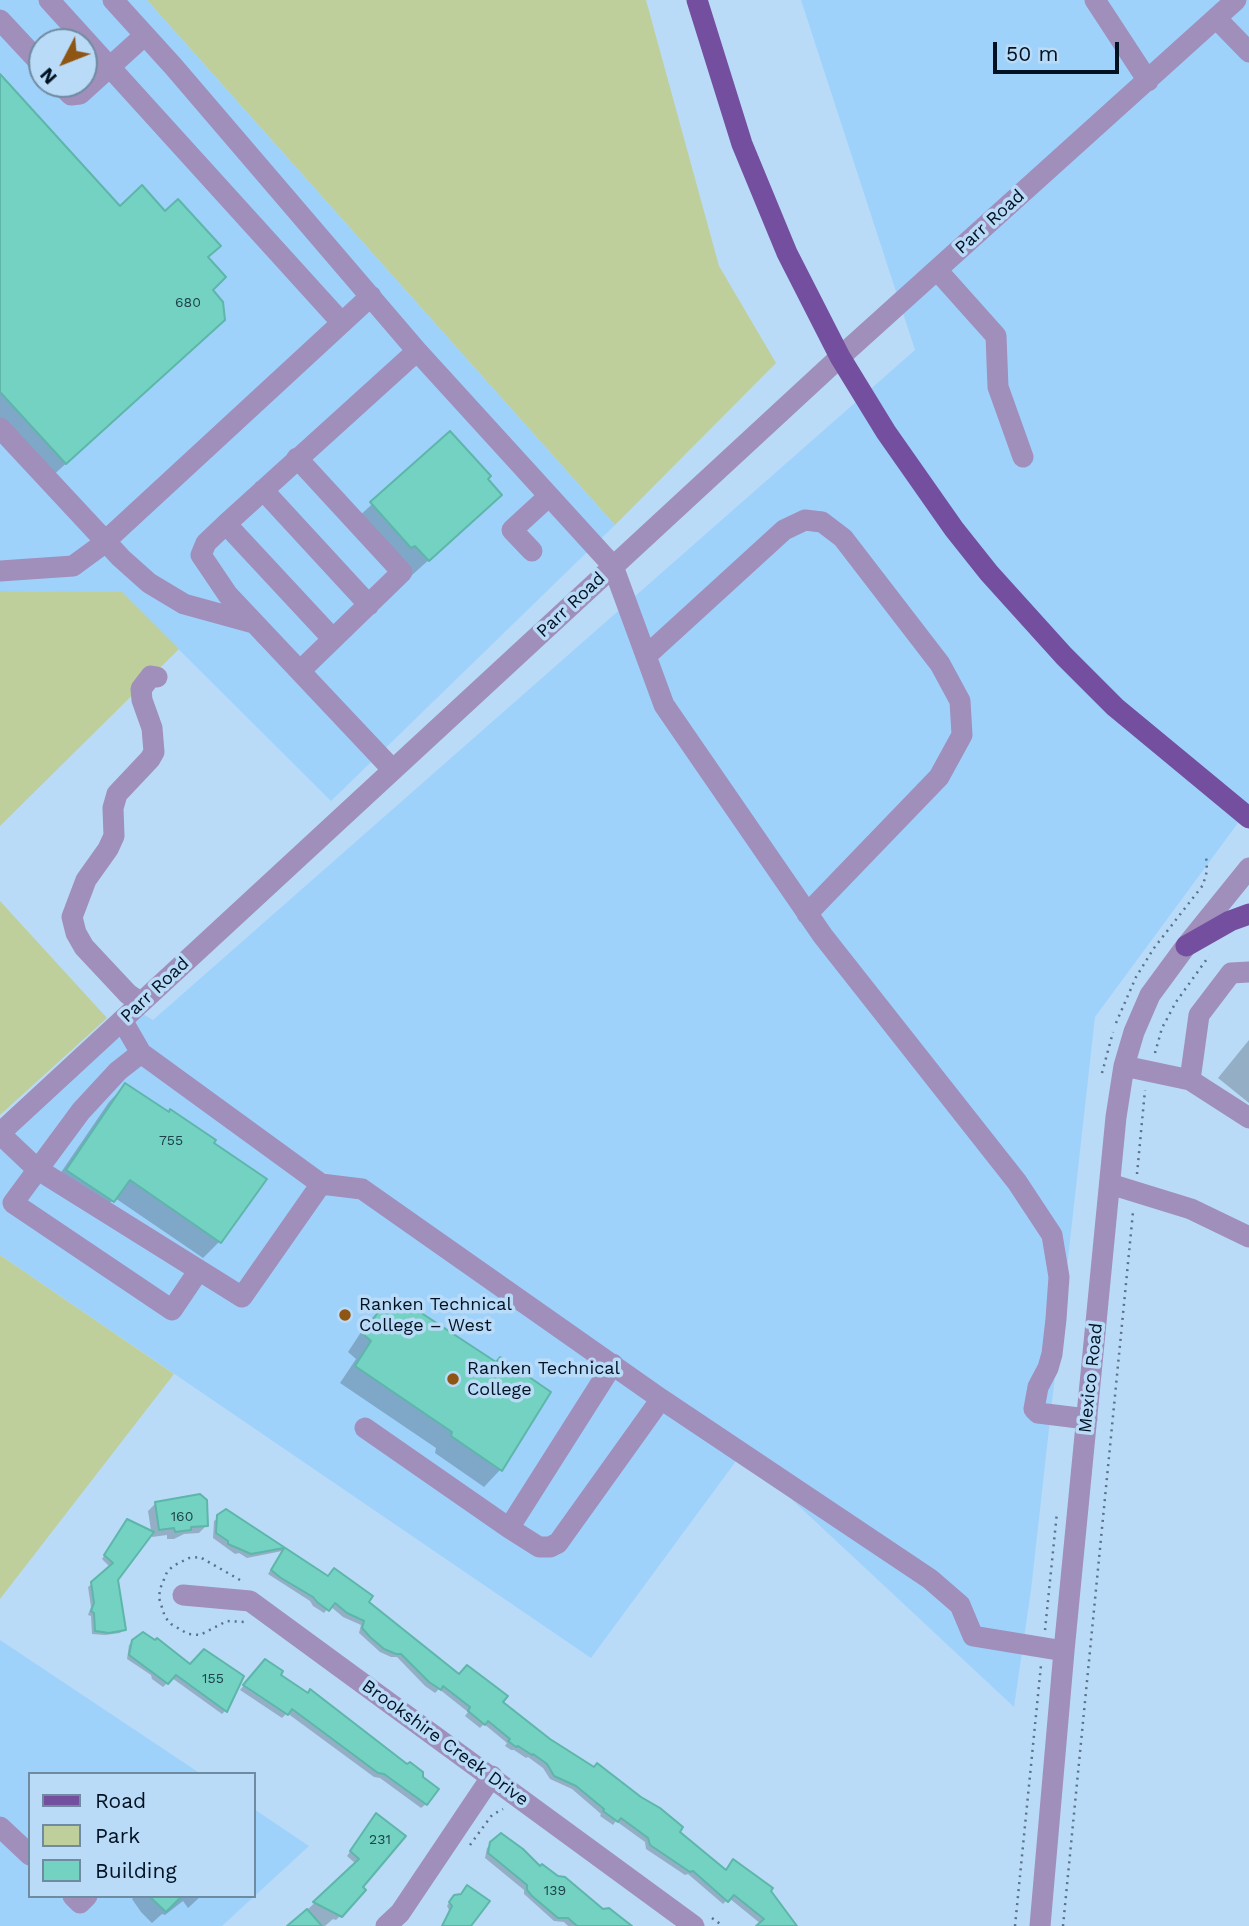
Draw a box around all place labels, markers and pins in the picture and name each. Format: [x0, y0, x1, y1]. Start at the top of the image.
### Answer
place label: Ranken Technical College – West [359, 1294, 512, 1336]
marker: Ranken Technical College – West [337, 1307, 353, 1323]
place label: Ranken Technical College [467, 1358, 620, 1400]
marker: Ranken Technical College [445, 1371, 461, 1387]

